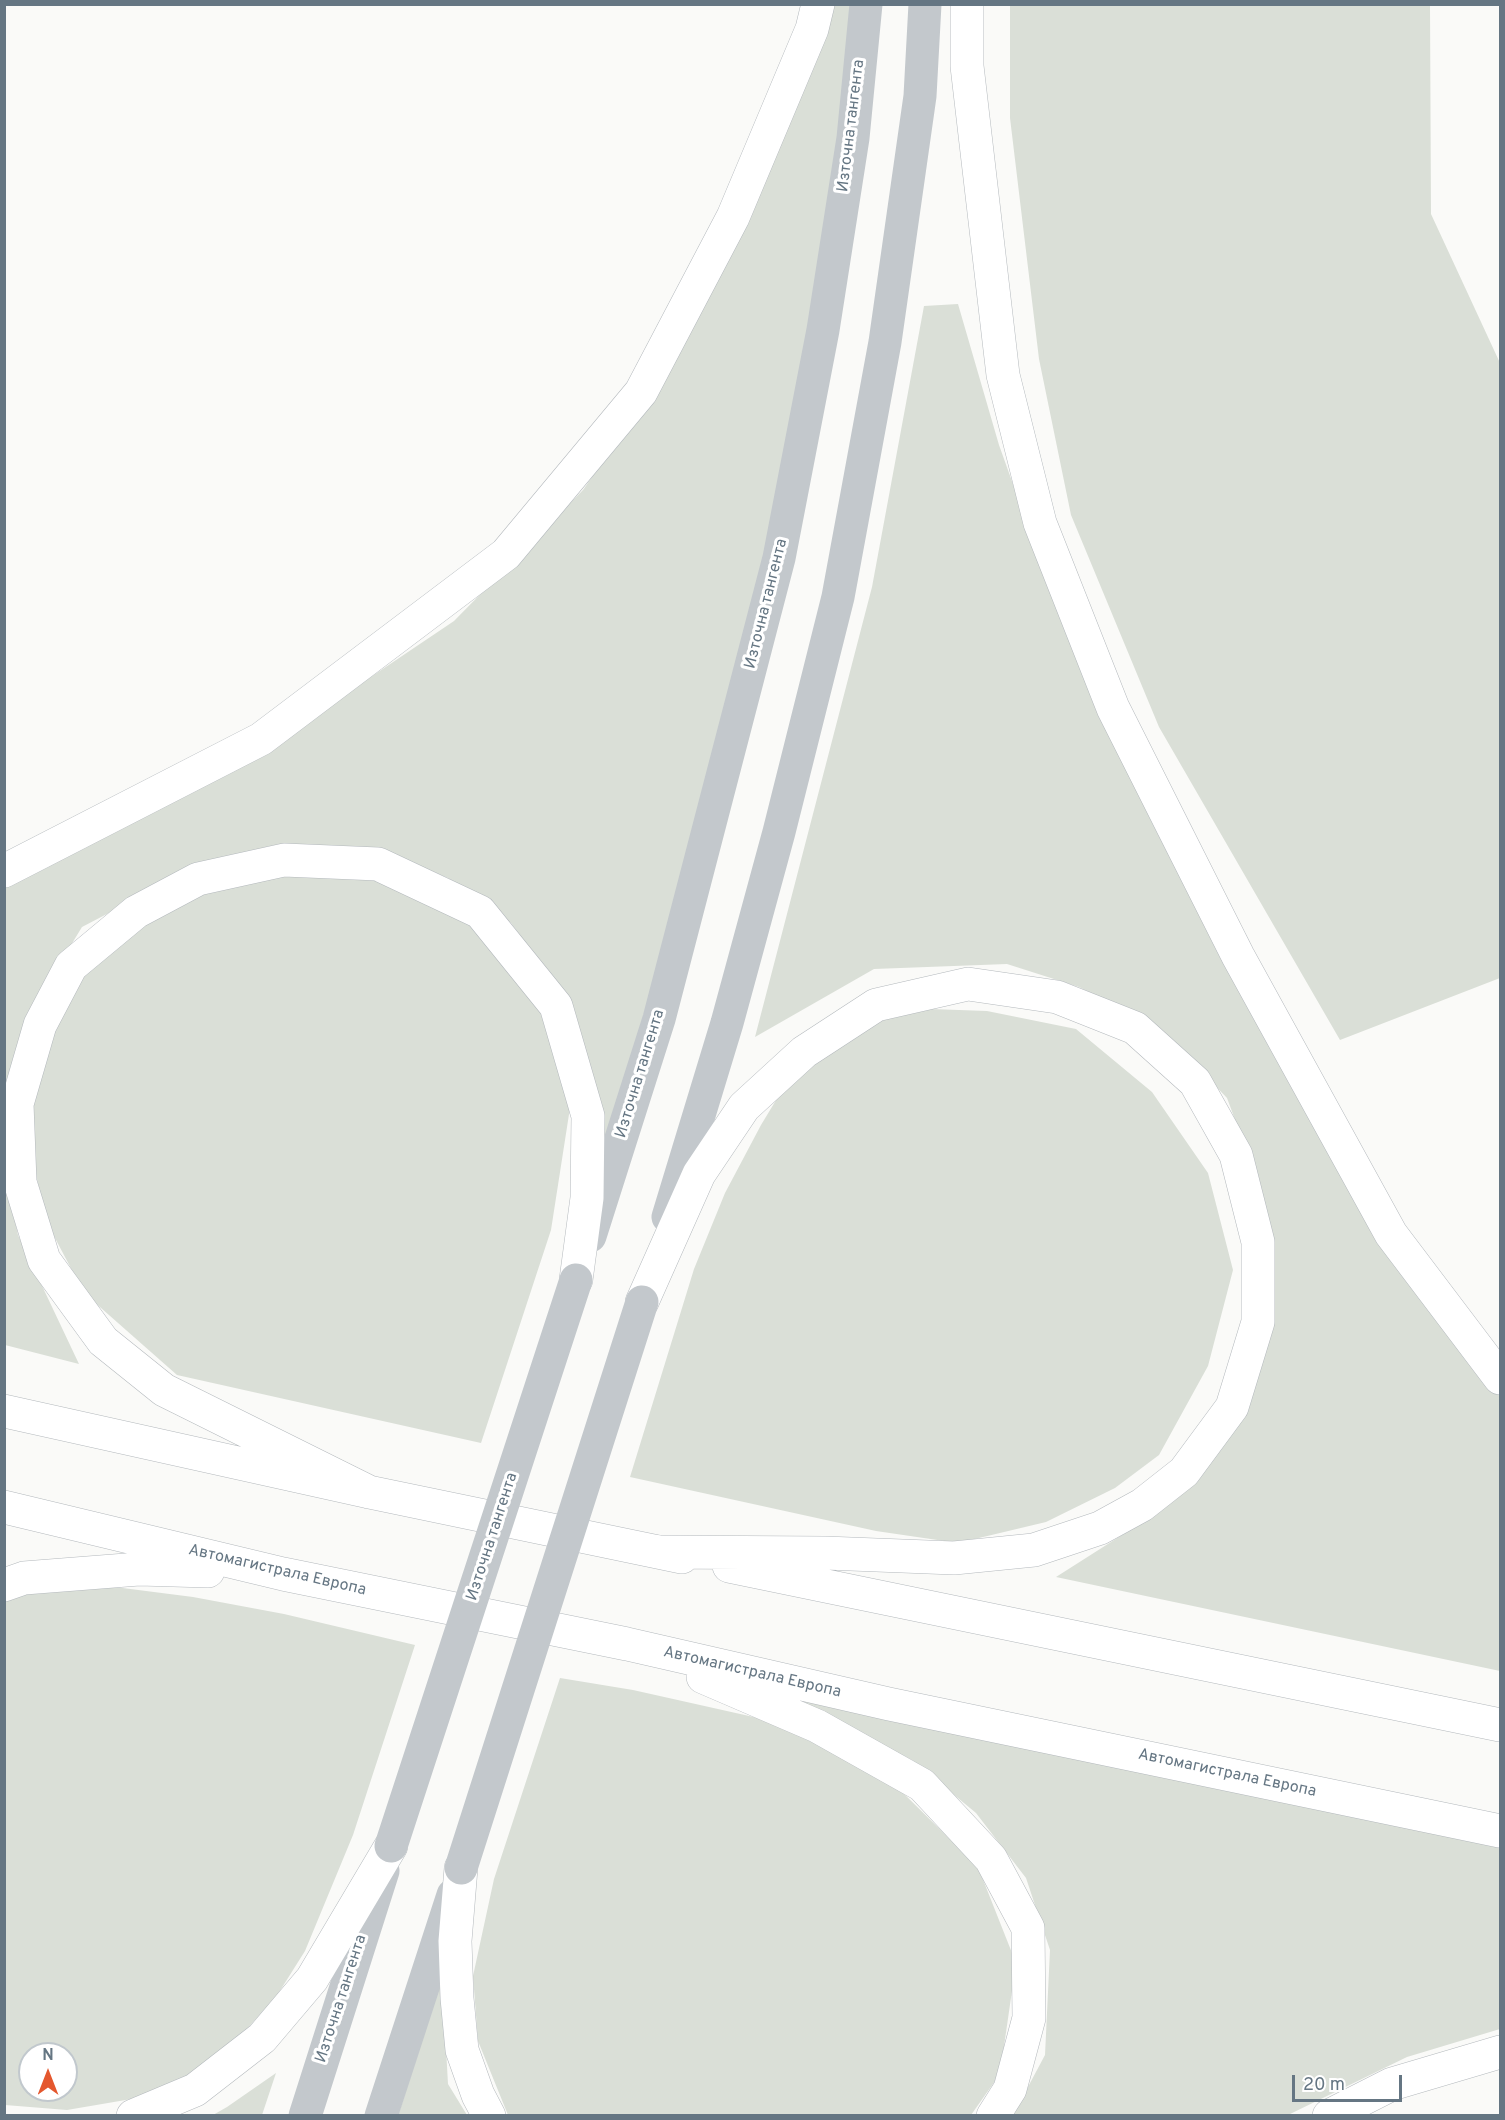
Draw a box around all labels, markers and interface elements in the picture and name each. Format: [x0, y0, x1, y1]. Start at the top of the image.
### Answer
street label: Източна тангента [834, 59, 870, 193]
street label: Източна тангента [742, 537, 792, 671]
street label: Източна тангента [612, 1007, 670, 1141]
street label: Източна тангента [463, 1471, 523, 1603]
street label: Автомагистрала Европа [186, 1541, 368, 1601]
street label: Автомагистрала Европа [661, 1643, 843, 1703]
street label: Автомагистрала Европа [1136, 1746, 1318, 1802]
street label: Източна тангента [312, 1933, 372, 2065]
north arrow [18, 2042, 78, 2102]
text: N [42, 2046, 54, 2066]
scale bar [1295, 2063, 1404, 2101]
text: 20 m [1303, 2074, 1345, 2097]

